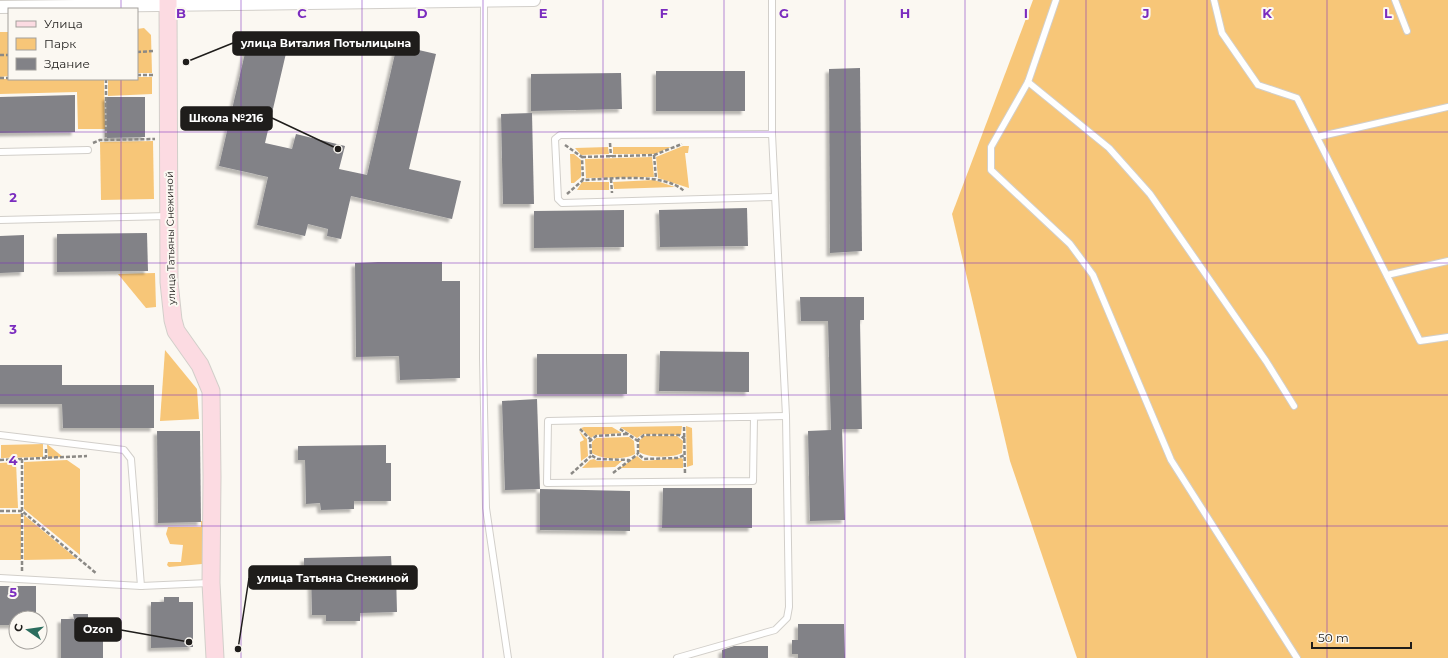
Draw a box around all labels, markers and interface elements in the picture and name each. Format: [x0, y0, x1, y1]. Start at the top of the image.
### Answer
text: B [176, 5, 186, 21]
text: C [297, 5, 307, 21]
text: D [417, 5, 428, 21]
text: E [539, 5, 548, 21]
text: F [660, 5, 668, 21]
text: G [779, 5, 789, 21]
text: H [900, 5, 910, 21]
text: I [1024, 5, 1028, 21]
text: J [1141, 5, 1150, 21]
text: K [1262, 5, 1272, 21]
text: L [1384, 5, 1392, 21]
legend [8, 8, 138, 80]
text: Улица [44, 16, 83, 31]
callout: улица Виталия Потылицына [233, 32, 419, 55]
text: Парк [44, 36, 76, 51]
text: улица Виталия Потылицына [240, 36, 411, 50]
text: Здание [44, 56, 90, 71]
callout: Школа №216 [181, 107, 272, 130]
text: Школа №216 [189, 111, 263, 125]
street label: улица Татьяны Снежиной [163, 171, 178, 306]
text: 2 [9, 189, 17, 205]
text: 3 [8, 321, 17, 337]
text: 4 [9, 452, 18, 468]
callout: улица Татьяна Снежиной [249, 566, 417, 589]
text: улица Татьяна Снежиной [256, 571, 409, 585]
text: 5 [9, 584, 17, 600]
north arrow [8, 610, 48, 650]
callout: Ozon [75, 618, 121, 641]
text: С [11, 622, 26, 633]
text: Ozon [83, 622, 113, 636]
scale bar [1312, 624, 1411, 650]
text: 50 m [1318, 630, 1349, 645]

